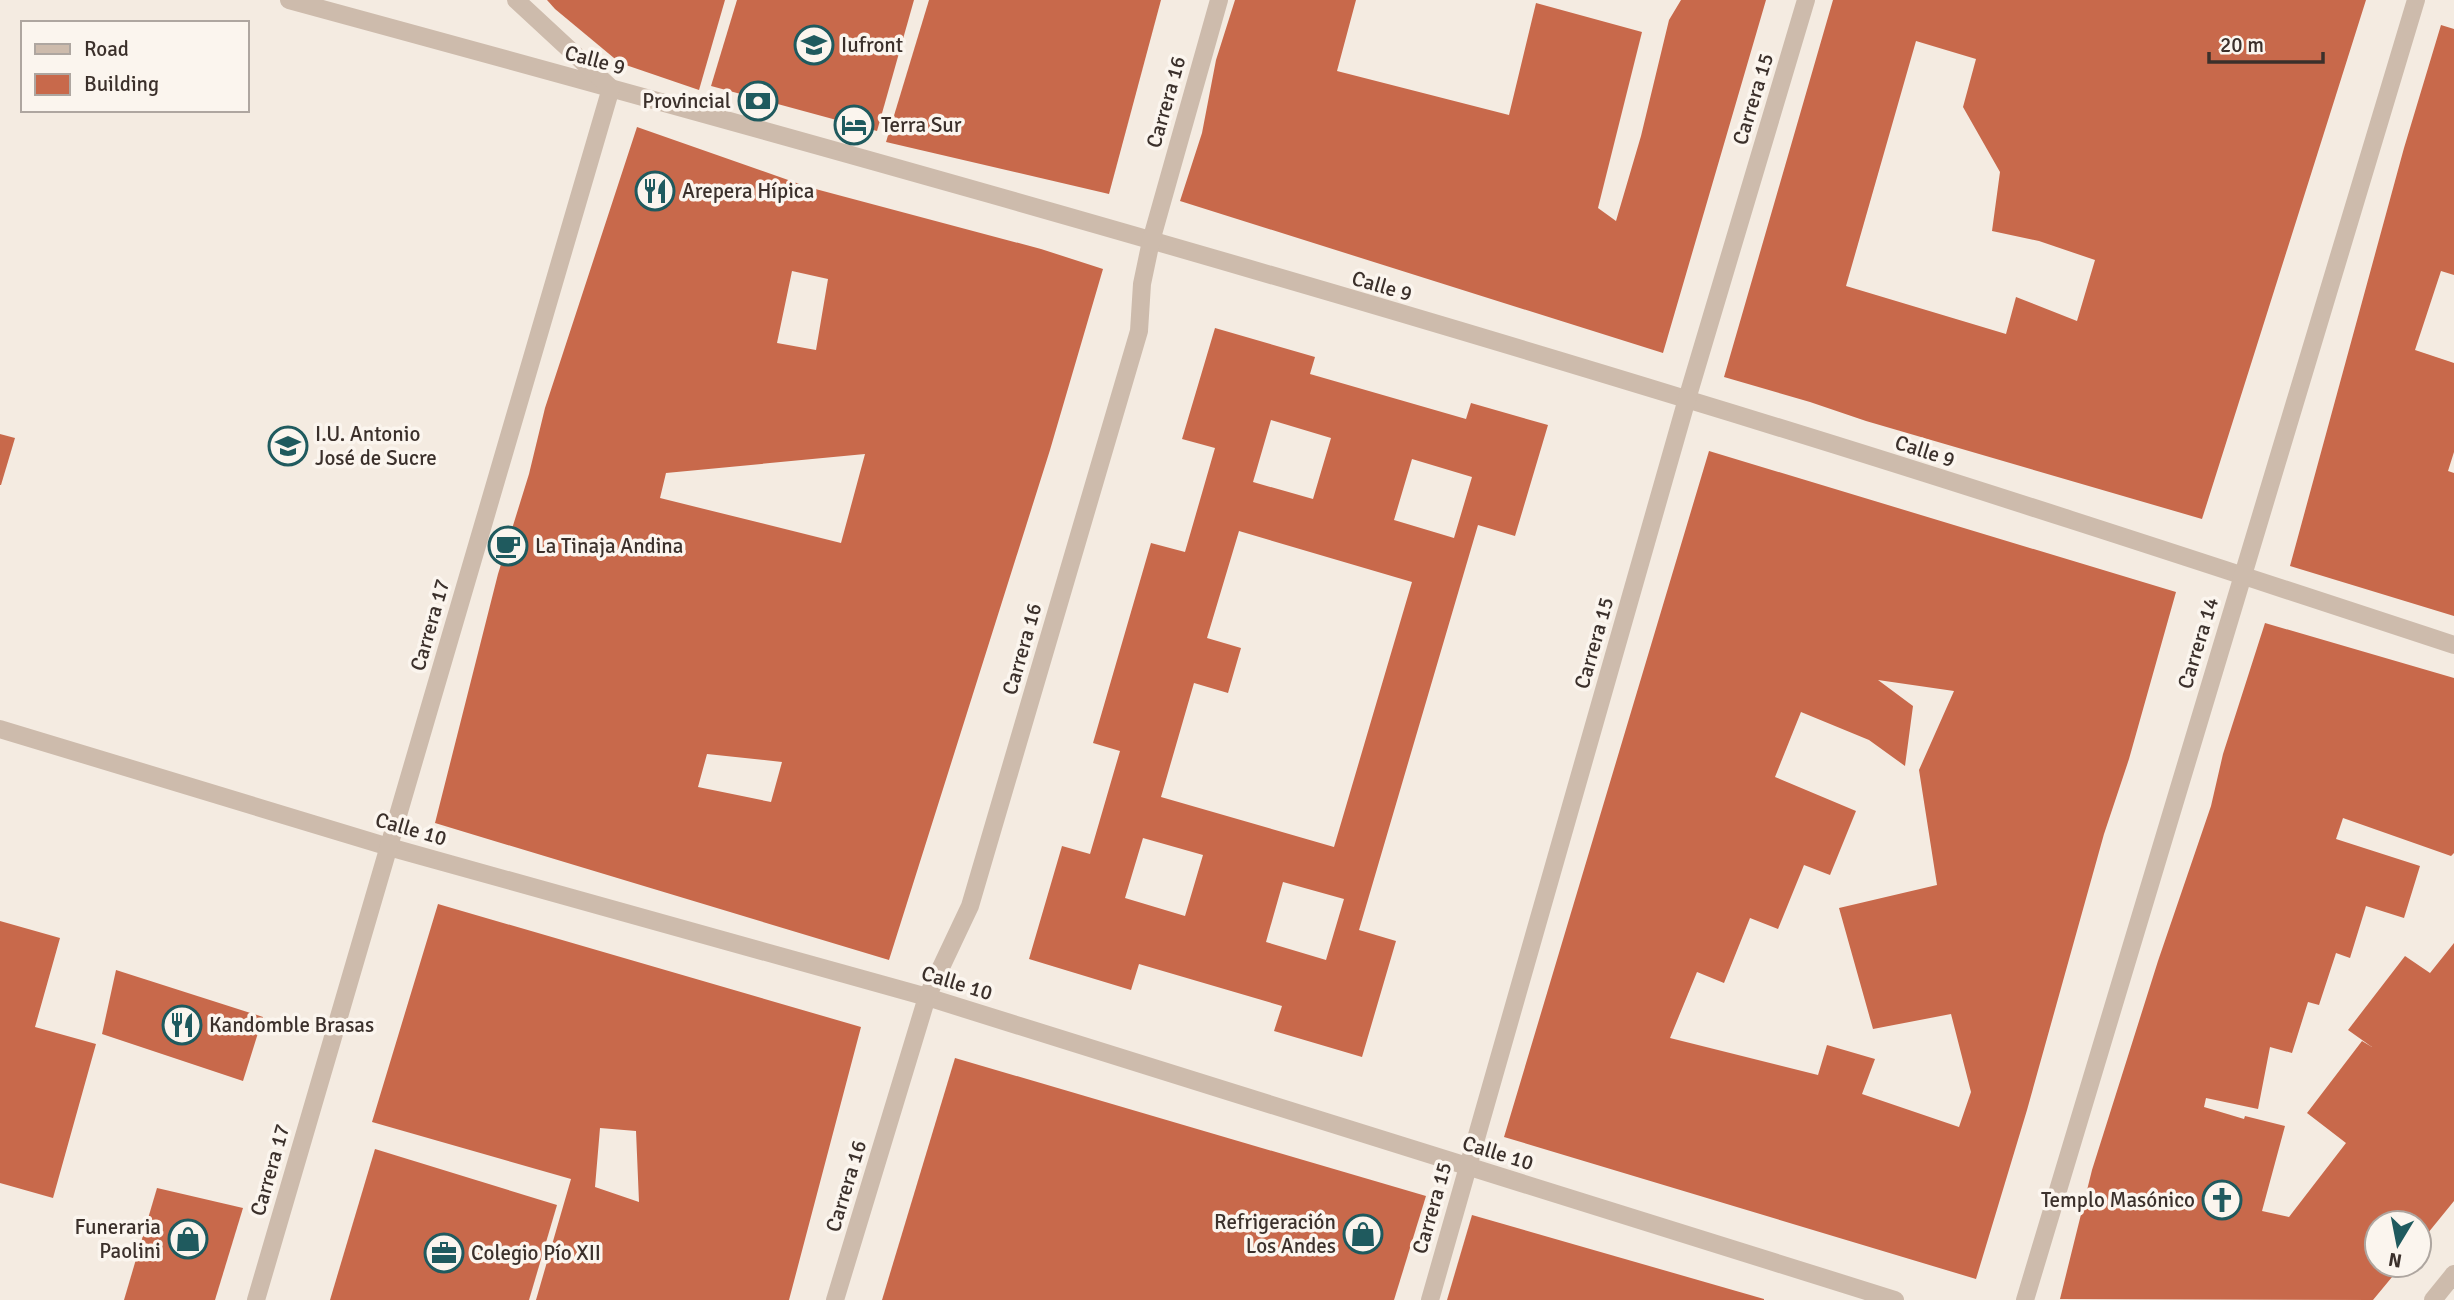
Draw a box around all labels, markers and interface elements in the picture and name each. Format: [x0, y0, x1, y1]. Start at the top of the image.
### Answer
legend [21, 21, 248, 112]
scale bar [2209, 21, 2323, 65]
school or university icon: Iufront [793, 24, 835, 66]
place label: Iufront [841, 32, 903, 58]
text: 20 m [2220, 32, 2264, 58]
text: Road [84, 36, 129, 62]
street label: Calle 9 [562, 39, 628, 81]
street label: Carrera 15 [1727, 50, 1779, 148]
street label: Carrera 16 [1141, 53, 1191, 151]
text: Building [84, 71, 159, 97]
bank icon: Provincial [737, 80, 779, 122]
place label: Provincial [642, 88, 731, 114]
hotel icon: Terra Sur [833, 104, 875, 146]
place label: Terra Sur [881, 112, 962, 138]
restaurant icon: Arepera Hípica [634, 170, 676, 212]
place label: Arepera Hípica [682, 178, 814, 204]
street label: Calle 9 [1349, 265, 1415, 307]
place label: I.U. Antonio José de Sucre [315, 421, 437, 471]
school or university icon: I.U. Antonio José de Sucre [267, 425, 309, 467]
street label: Calle 9 [1892, 429, 1958, 473]
cafe icon: La Tinaja Andina [487, 525, 529, 567]
place label: La Tinaja Andina [535, 533, 683, 559]
street label: Carrera 17 [405, 576, 455, 674]
street label: Carrera 15 [1569, 594, 1619, 692]
street label: Carrera 14 [2172, 594, 2224, 692]
street label: Carrera 16 [997, 600, 1047, 698]
street label: Calle 10 [372, 806, 450, 852]
street label: Calle 10 [918, 960, 996, 1006]
restaurant icon: Kandomble Brasas [161, 1004, 203, 1046]
place label: Kandomble Brasas [209, 1012, 374, 1038]
street label: Carrera 17 [245, 1121, 295, 1219]
street label: Calle 10 [1459, 1130, 1537, 1176]
street label: Carrera 16 [820, 1137, 872, 1235]
street label: Carrera 15 [1407, 1159, 1457, 1257]
church icon: Templo Masónico [2201, 1179, 2243, 1221]
place label: Templo Masónico [2041, 1187, 2195, 1213]
place label: Refrigeración Los Andes [1214, 1209, 1336, 1259]
north arrow [2363, 1209, 2433, 1279]
shop icon: Refrigeración Los Andes [1342, 1213, 1384, 1255]
place label: Funeraria Paolini [74, 1214, 161, 1264]
shop icon: Funeraria Paolini [167, 1218, 209, 1260]
office icon: Colegio Pío XII [423, 1232, 465, 1274]
place label: Colegio Pío XII [471, 1240, 601, 1266]
text: N [2387, 1247, 2404, 1273]

